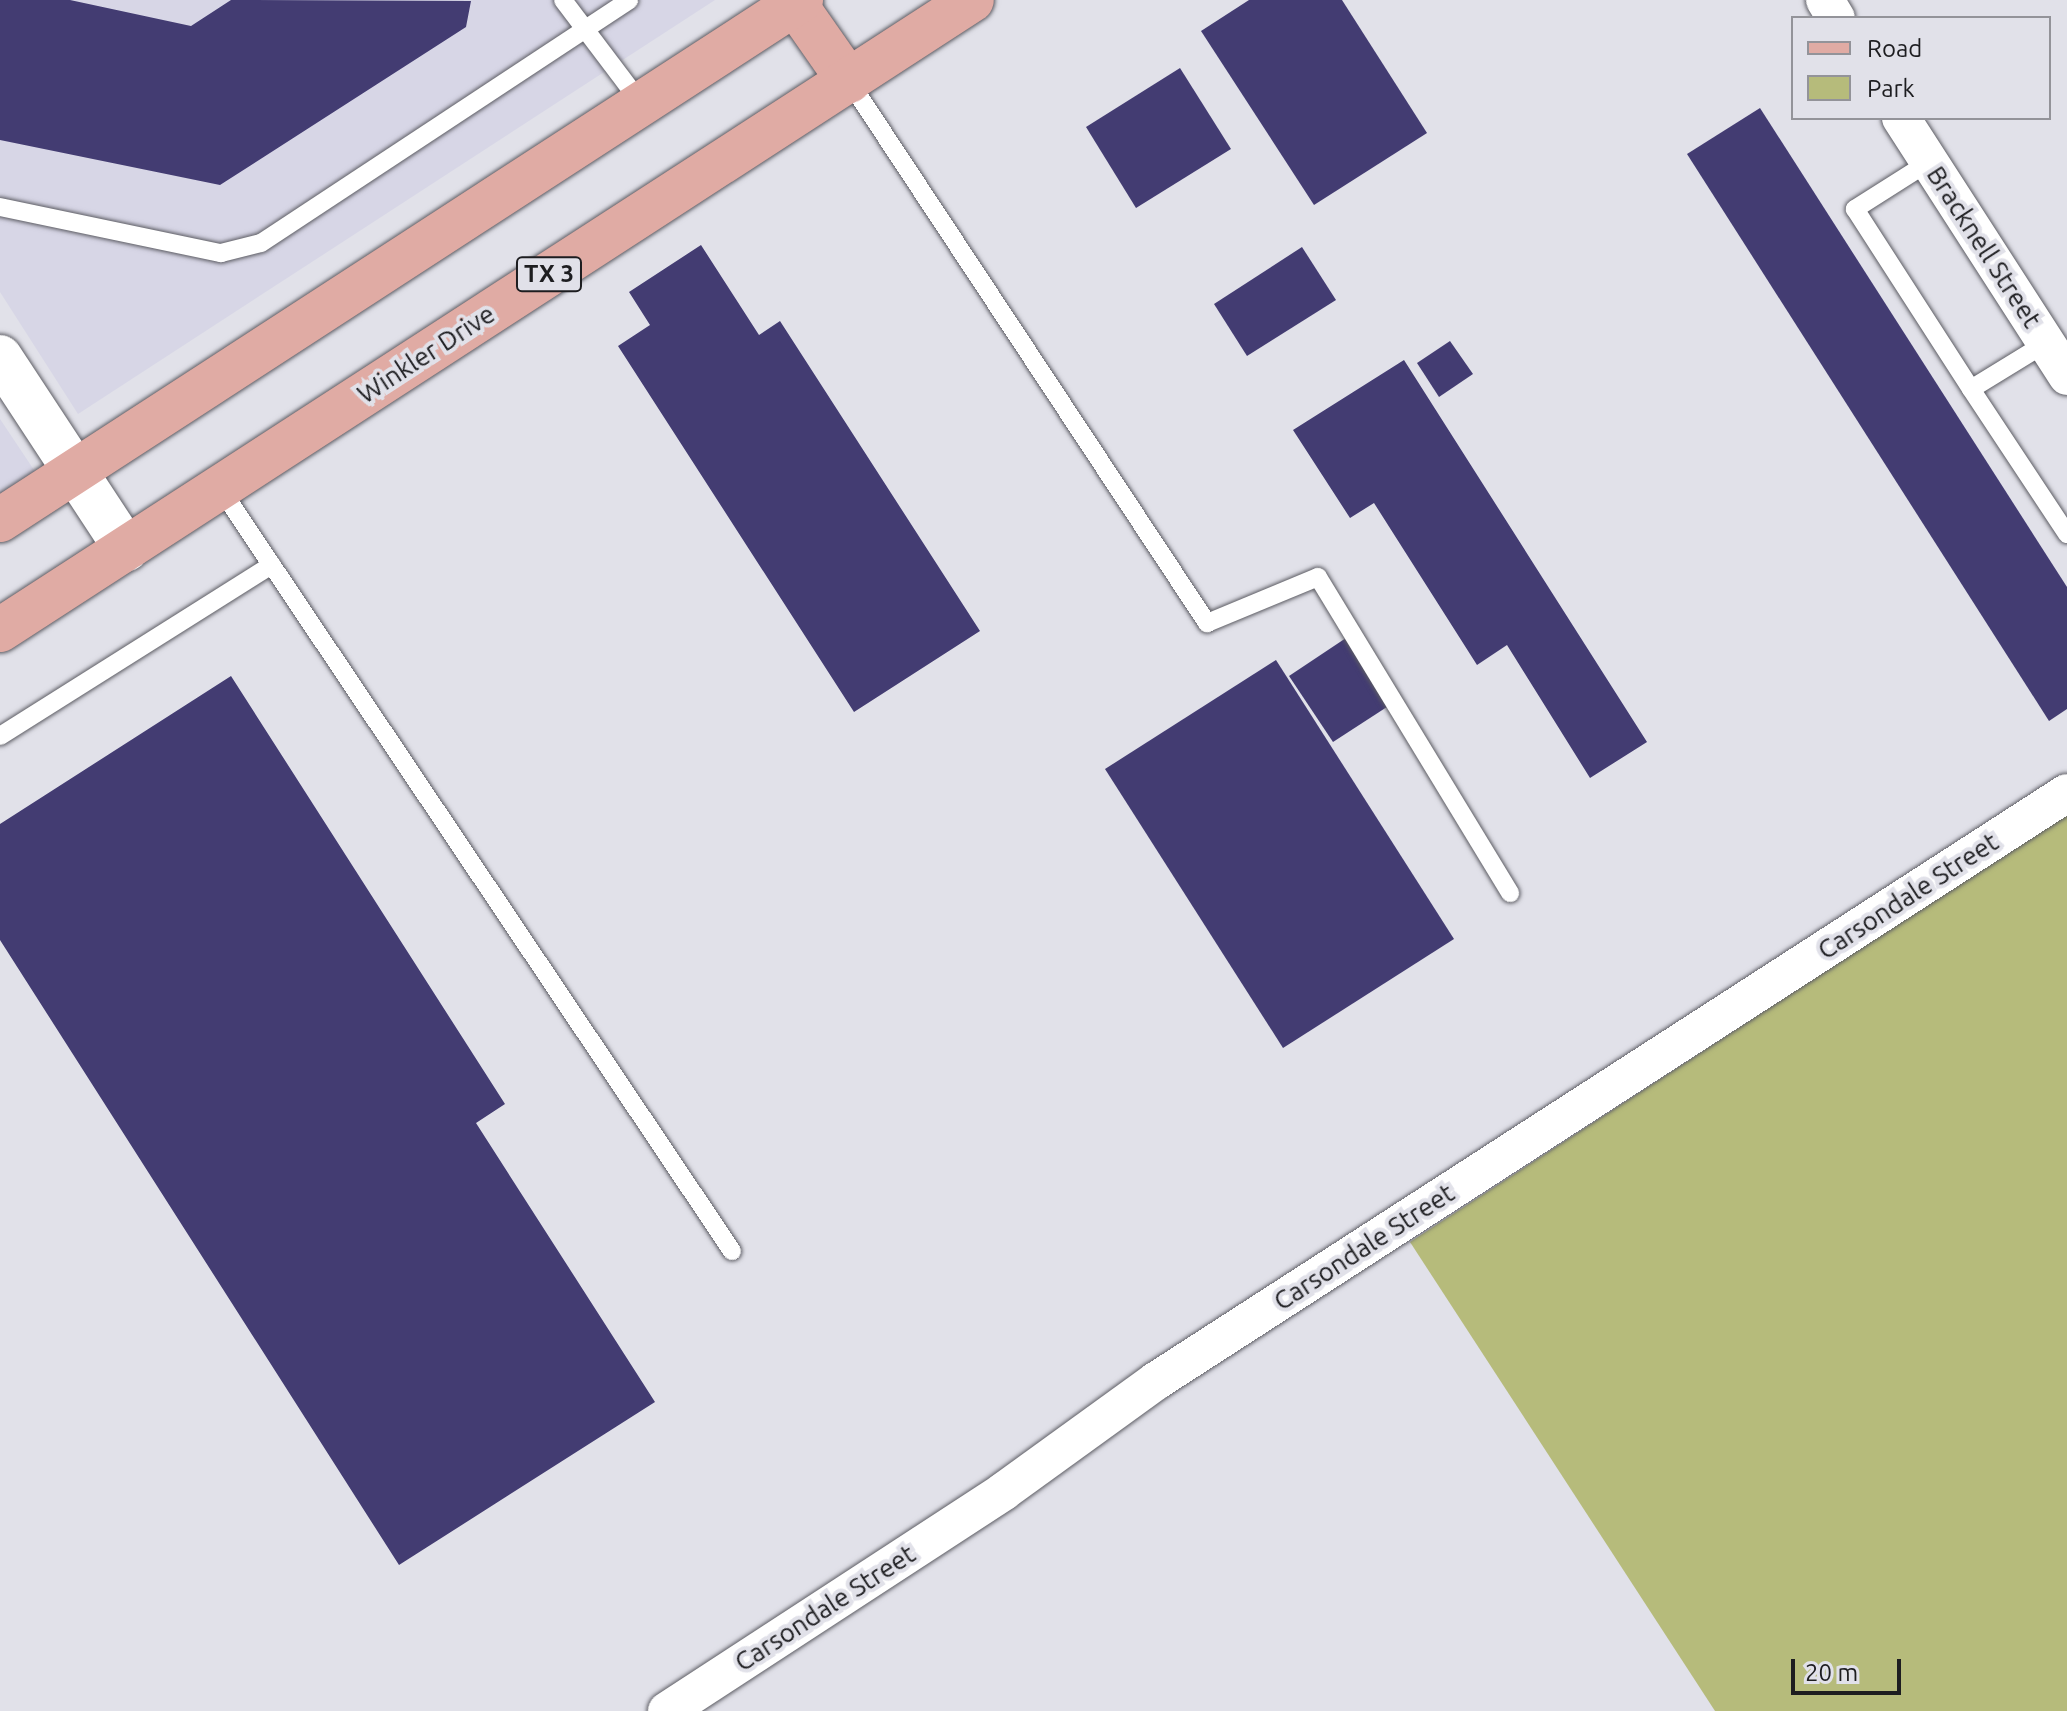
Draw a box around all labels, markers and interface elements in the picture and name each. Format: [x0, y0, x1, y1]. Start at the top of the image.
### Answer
legend [1791, 16, 2051, 120]
text: Road [1867, 35, 1922, 62]
text: Park [1867, 75, 1915, 102]
street label: Bracknell Street [1920, 160, 2048, 334]
road number: TX 3 [515, 254, 583, 294]
street label: Winkler Drive [352, 298, 500, 410]
street label: Carsondale Street [1812, 826, 2004, 966]
street label: Carsondale Street [1268, 1177, 1460, 1317]
street label: Carsondale Street [729, 1538, 921, 1678]
scale bar [1795, 1643, 1905, 1693]
text: 20 m [1805, 1659, 1858, 1686]

